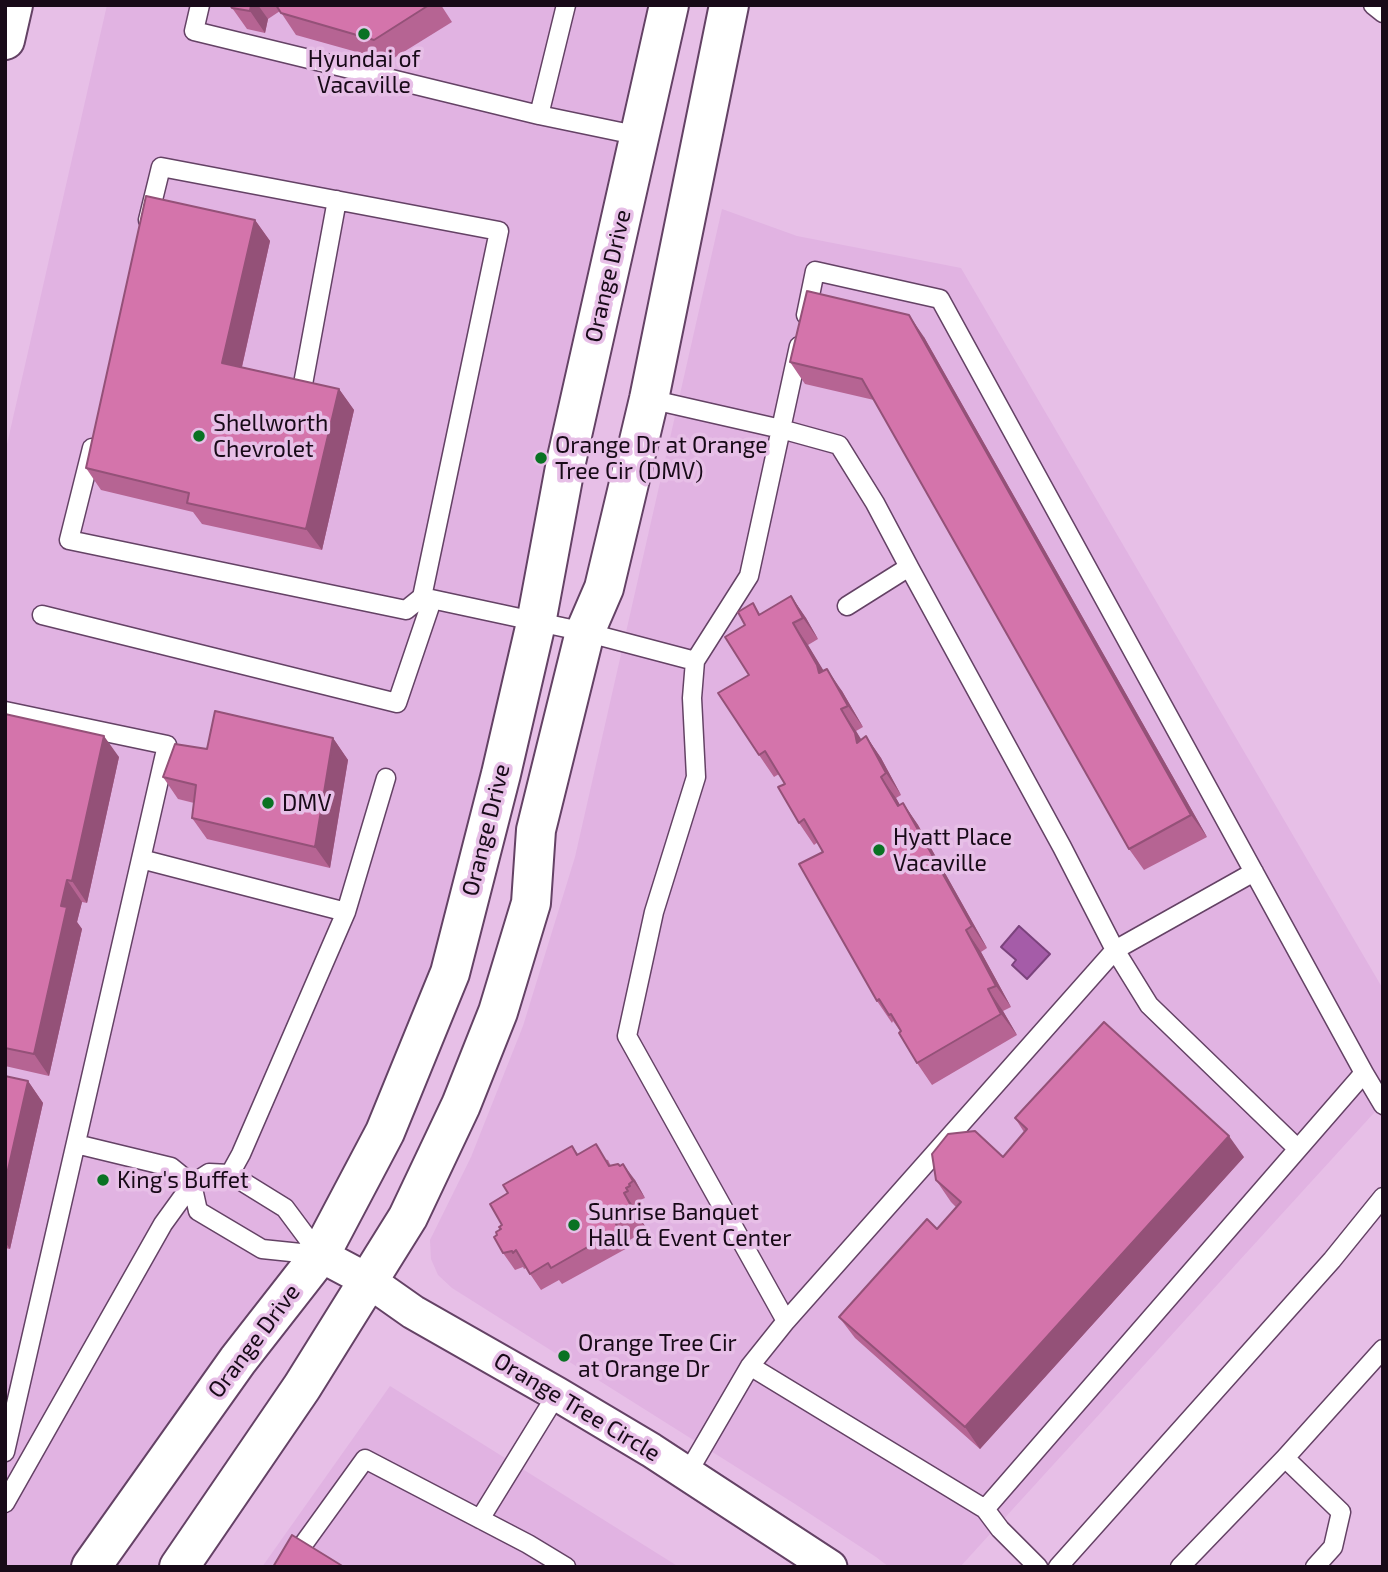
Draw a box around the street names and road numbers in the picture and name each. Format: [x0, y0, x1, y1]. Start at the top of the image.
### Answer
street label: Orange Drive [579, 207, 637, 345]
street label: Orange Drive [456, 761, 516, 899]
street label: Orange Drive [202, 1279, 306, 1403]
street label: Orange Tree Circle [489, 1347, 665, 1467]

